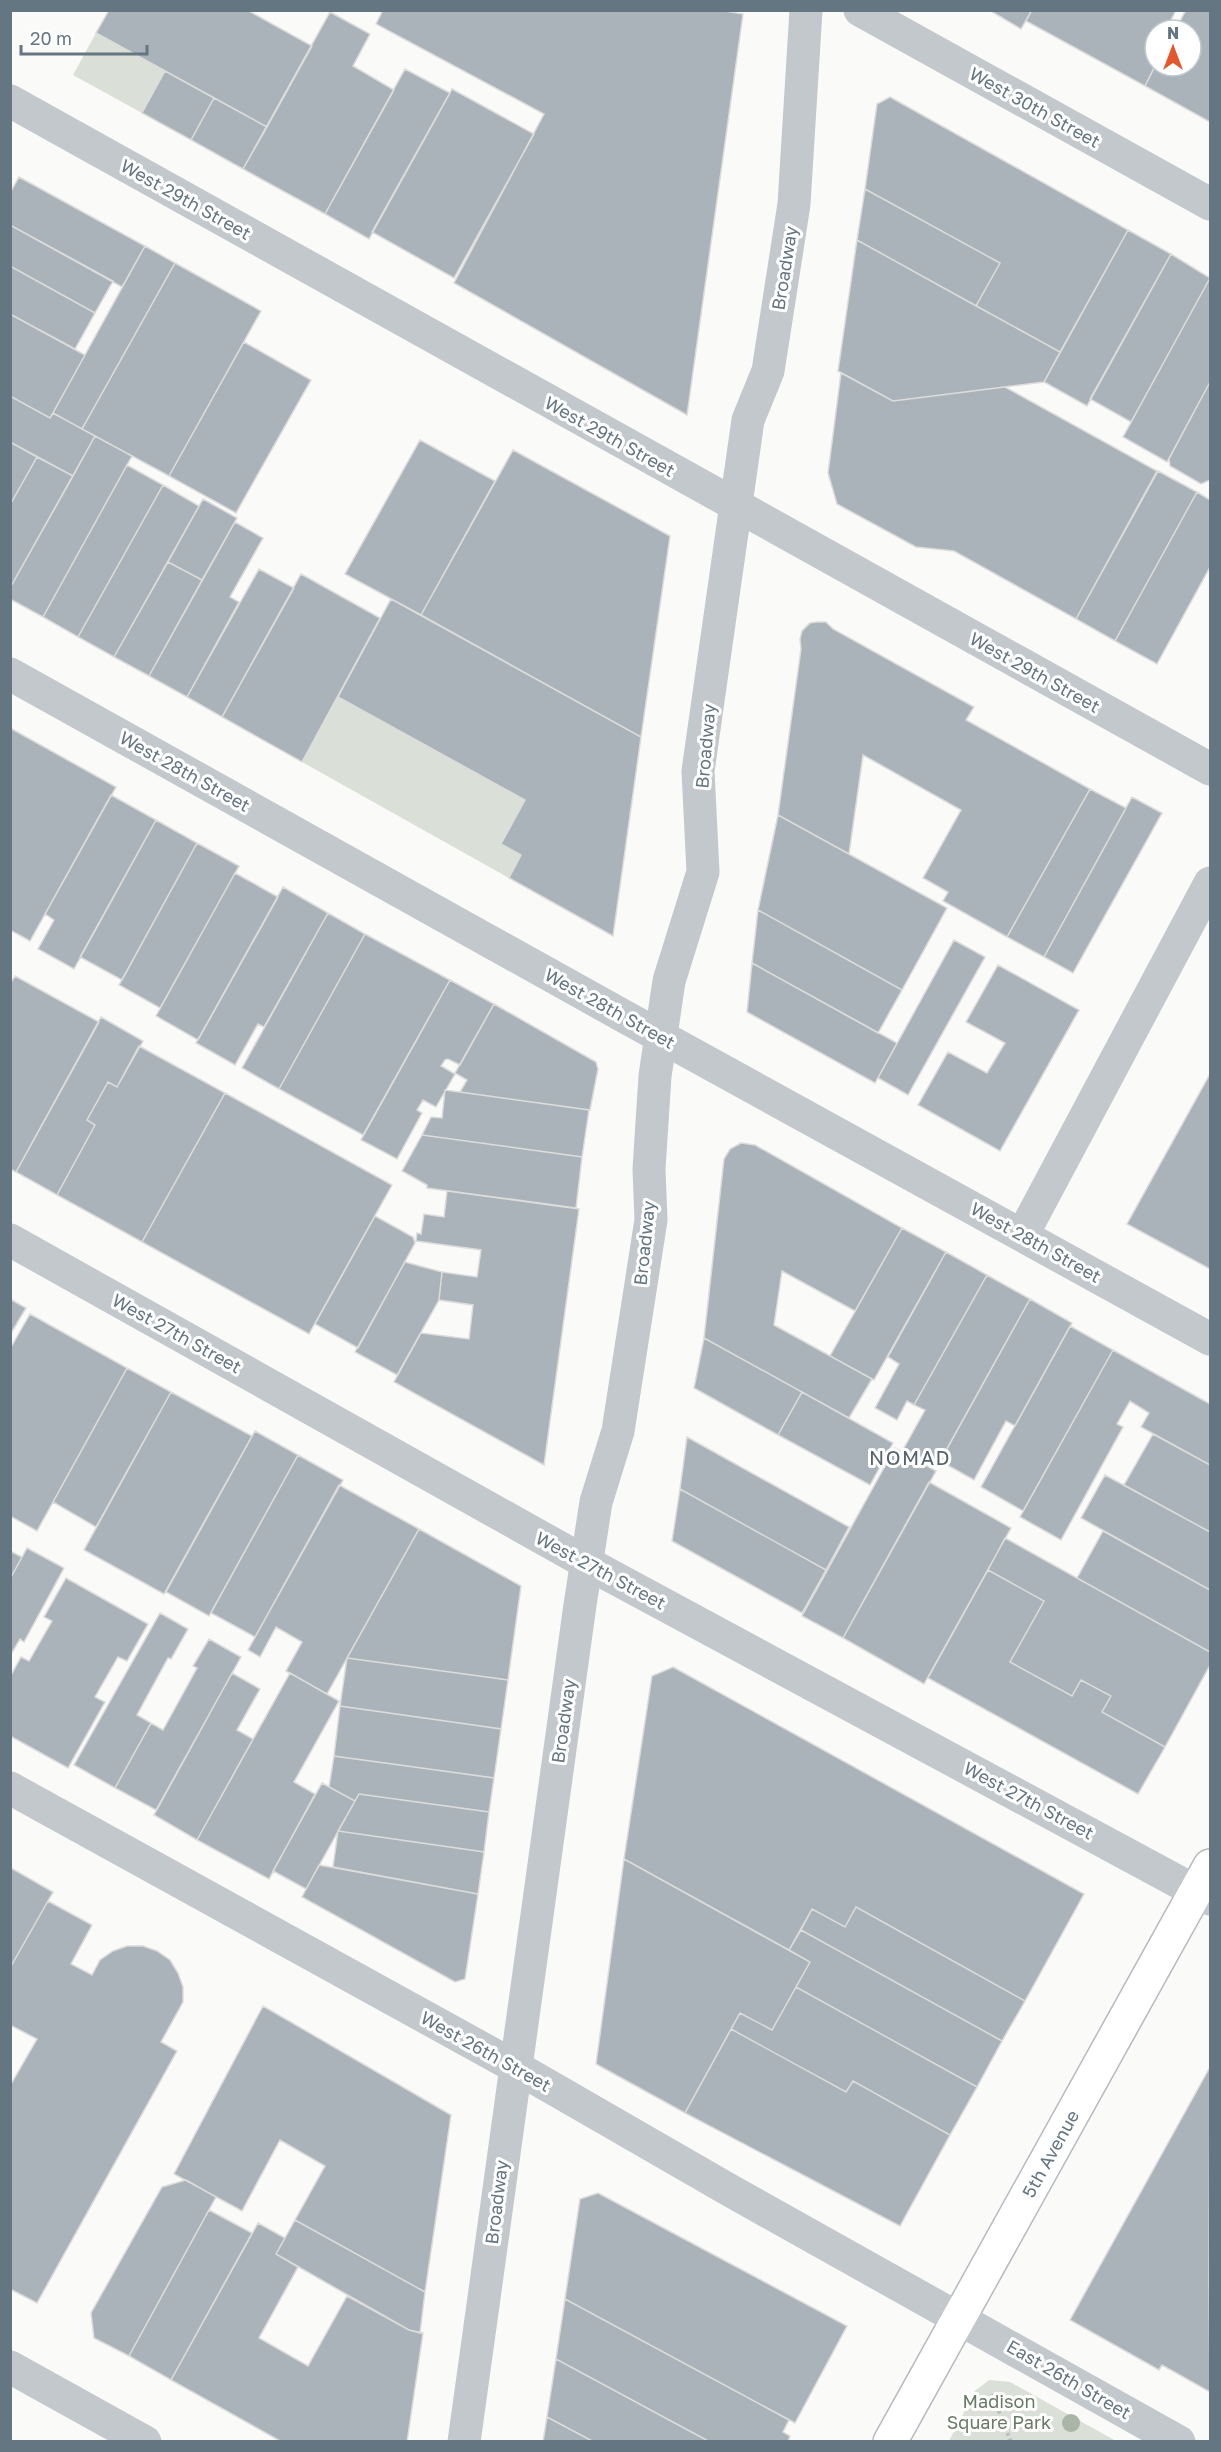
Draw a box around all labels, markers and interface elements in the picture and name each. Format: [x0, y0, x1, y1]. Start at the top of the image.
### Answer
scale bar [21, 18, 147, 56]
north arrow [1143, 18, 1203, 78]
text: N [1167, 23, 1179, 43]
text: 20 m [30, 27, 72, 49]
street label: West 30th Street [966, 62, 1104, 152]
street label: West 29th Street [117, 154, 255, 244]
street label: Broadway [766, 224, 802, 312]
street label: West 29th Street [541, 391, 679, 481]
street label: West 29th Street [966, 627, 1104, 717]
street label: Broadway [690, 703, 720, 789]
street label: West 28th Street [116, 726, 254, 816]
street label: West 28th Street [541, 963, 679, 1053]
street label: West 28th Street [967, 1197, 1105, 1287]
street label: Broadway [629, 1200, 659, 1286]
street label: West 27th Street [109, 1288, 245, 1378]
district label: NOMAD [869, 1445, 951, 1469]
street label: West 27th Street [532, 1526, 670, 1614]
street label: Broadway [546, 1677, 580, 1765]
street label: West 27th Street [960, 1756, 1098, 1844]
street label: West 26th Street [417, 2006, 555, 2096]
street label: 5th Avenue [1017, 2106, 1083, 2201]
street label: Broadway [480, 2158, 512, 2246]
street label: East 26th Street [1003, 2335, 1135, 2423]
park label: Madison Square Park [947, 2390, 1051, 2433]

